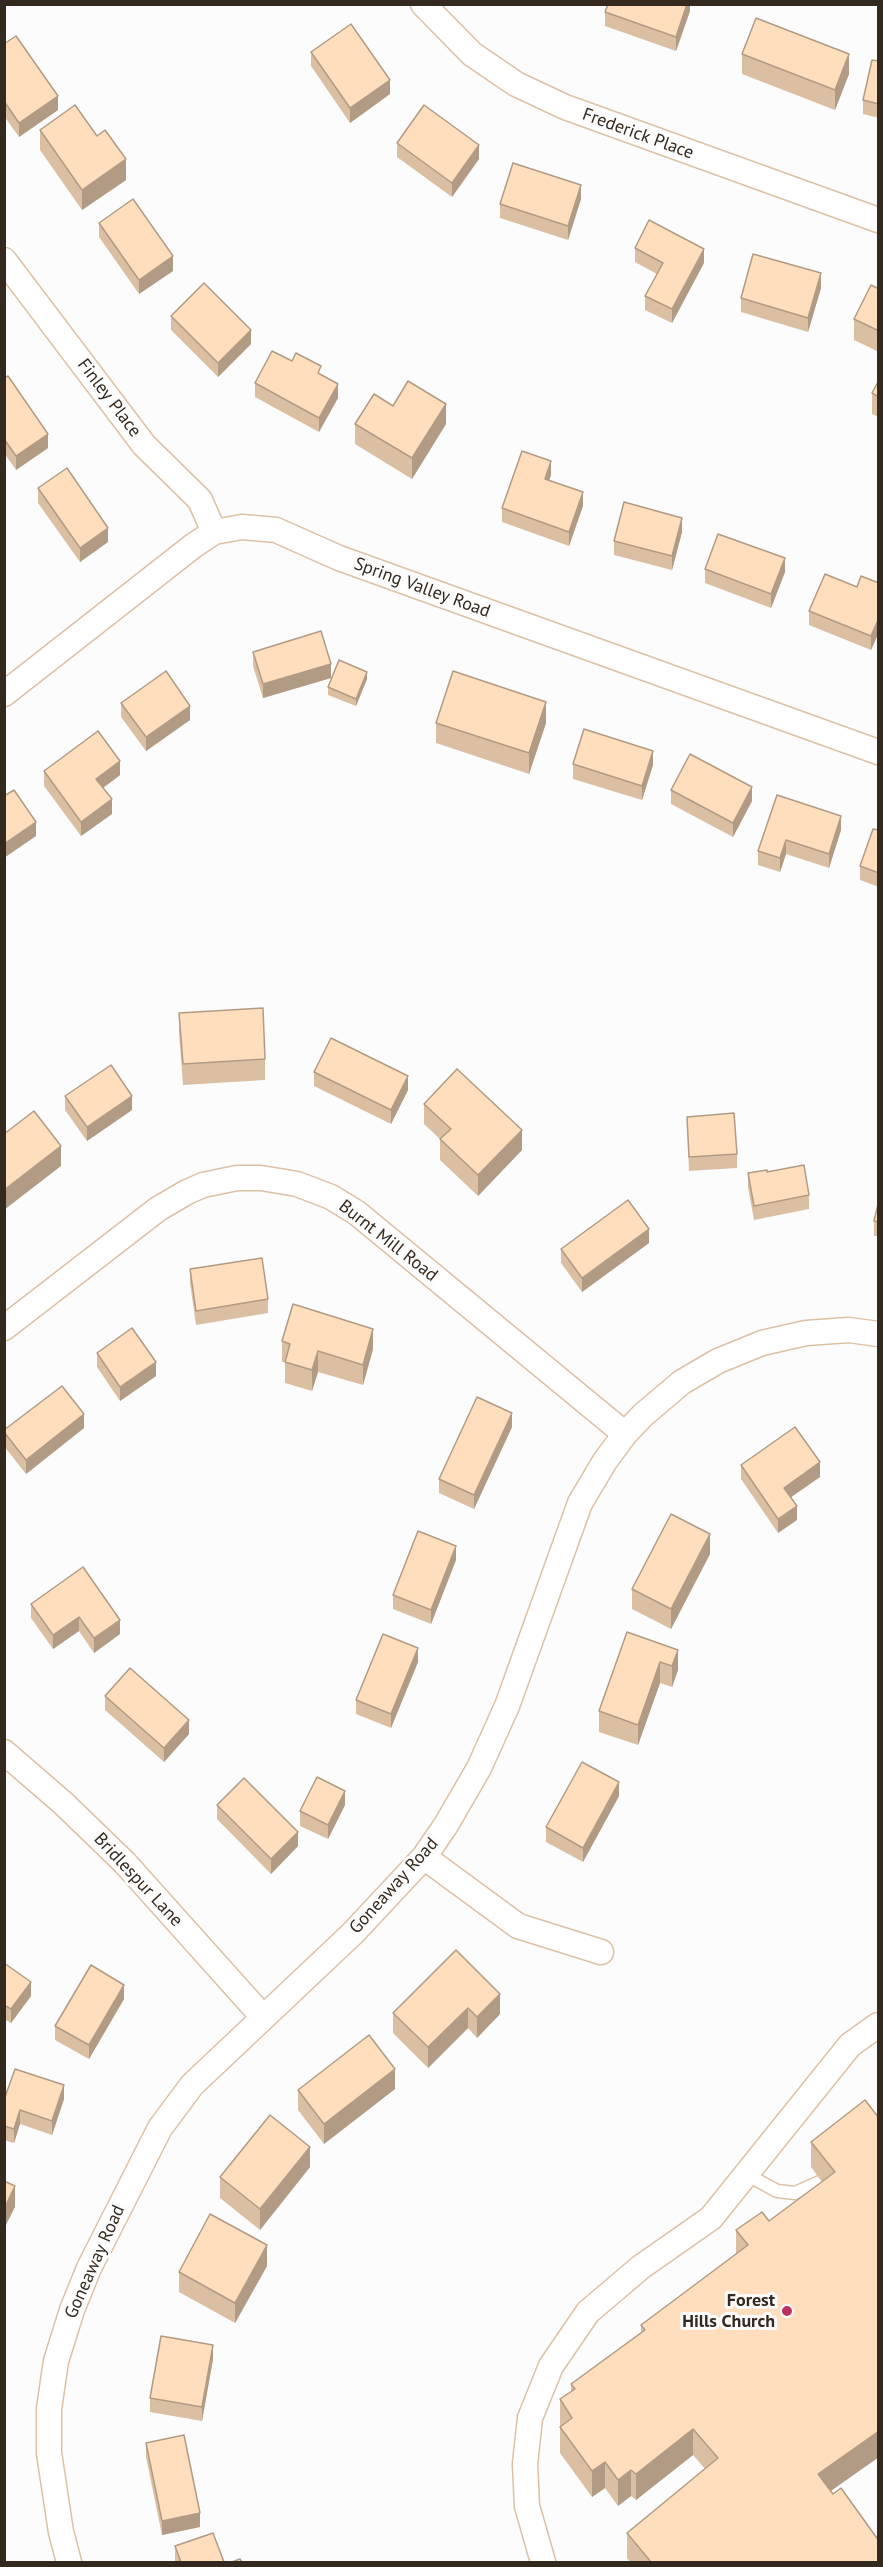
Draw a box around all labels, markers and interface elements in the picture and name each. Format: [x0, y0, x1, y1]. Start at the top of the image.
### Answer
street label: Frederick Place [579, 104, 697, 164]
street label: Finley Place [73, 355, 145, 441]
street label: Spring Valley Road [351, 553, 493, 623]
street label: Burnt Mill Road [334, 1196, 442, 1286]
street label: Bridlespur Lane [89, 1829, 187, 1931]
street label: Goneaway Road [345, 1833, 443, 1939]
street label: Goneaway Road [60, 2202, 130, 2322]
place label: Forest Hills Church [682, 2290, 775, 2332]
marker: Forest Hills Church [780, 2304, 794, 2318]

